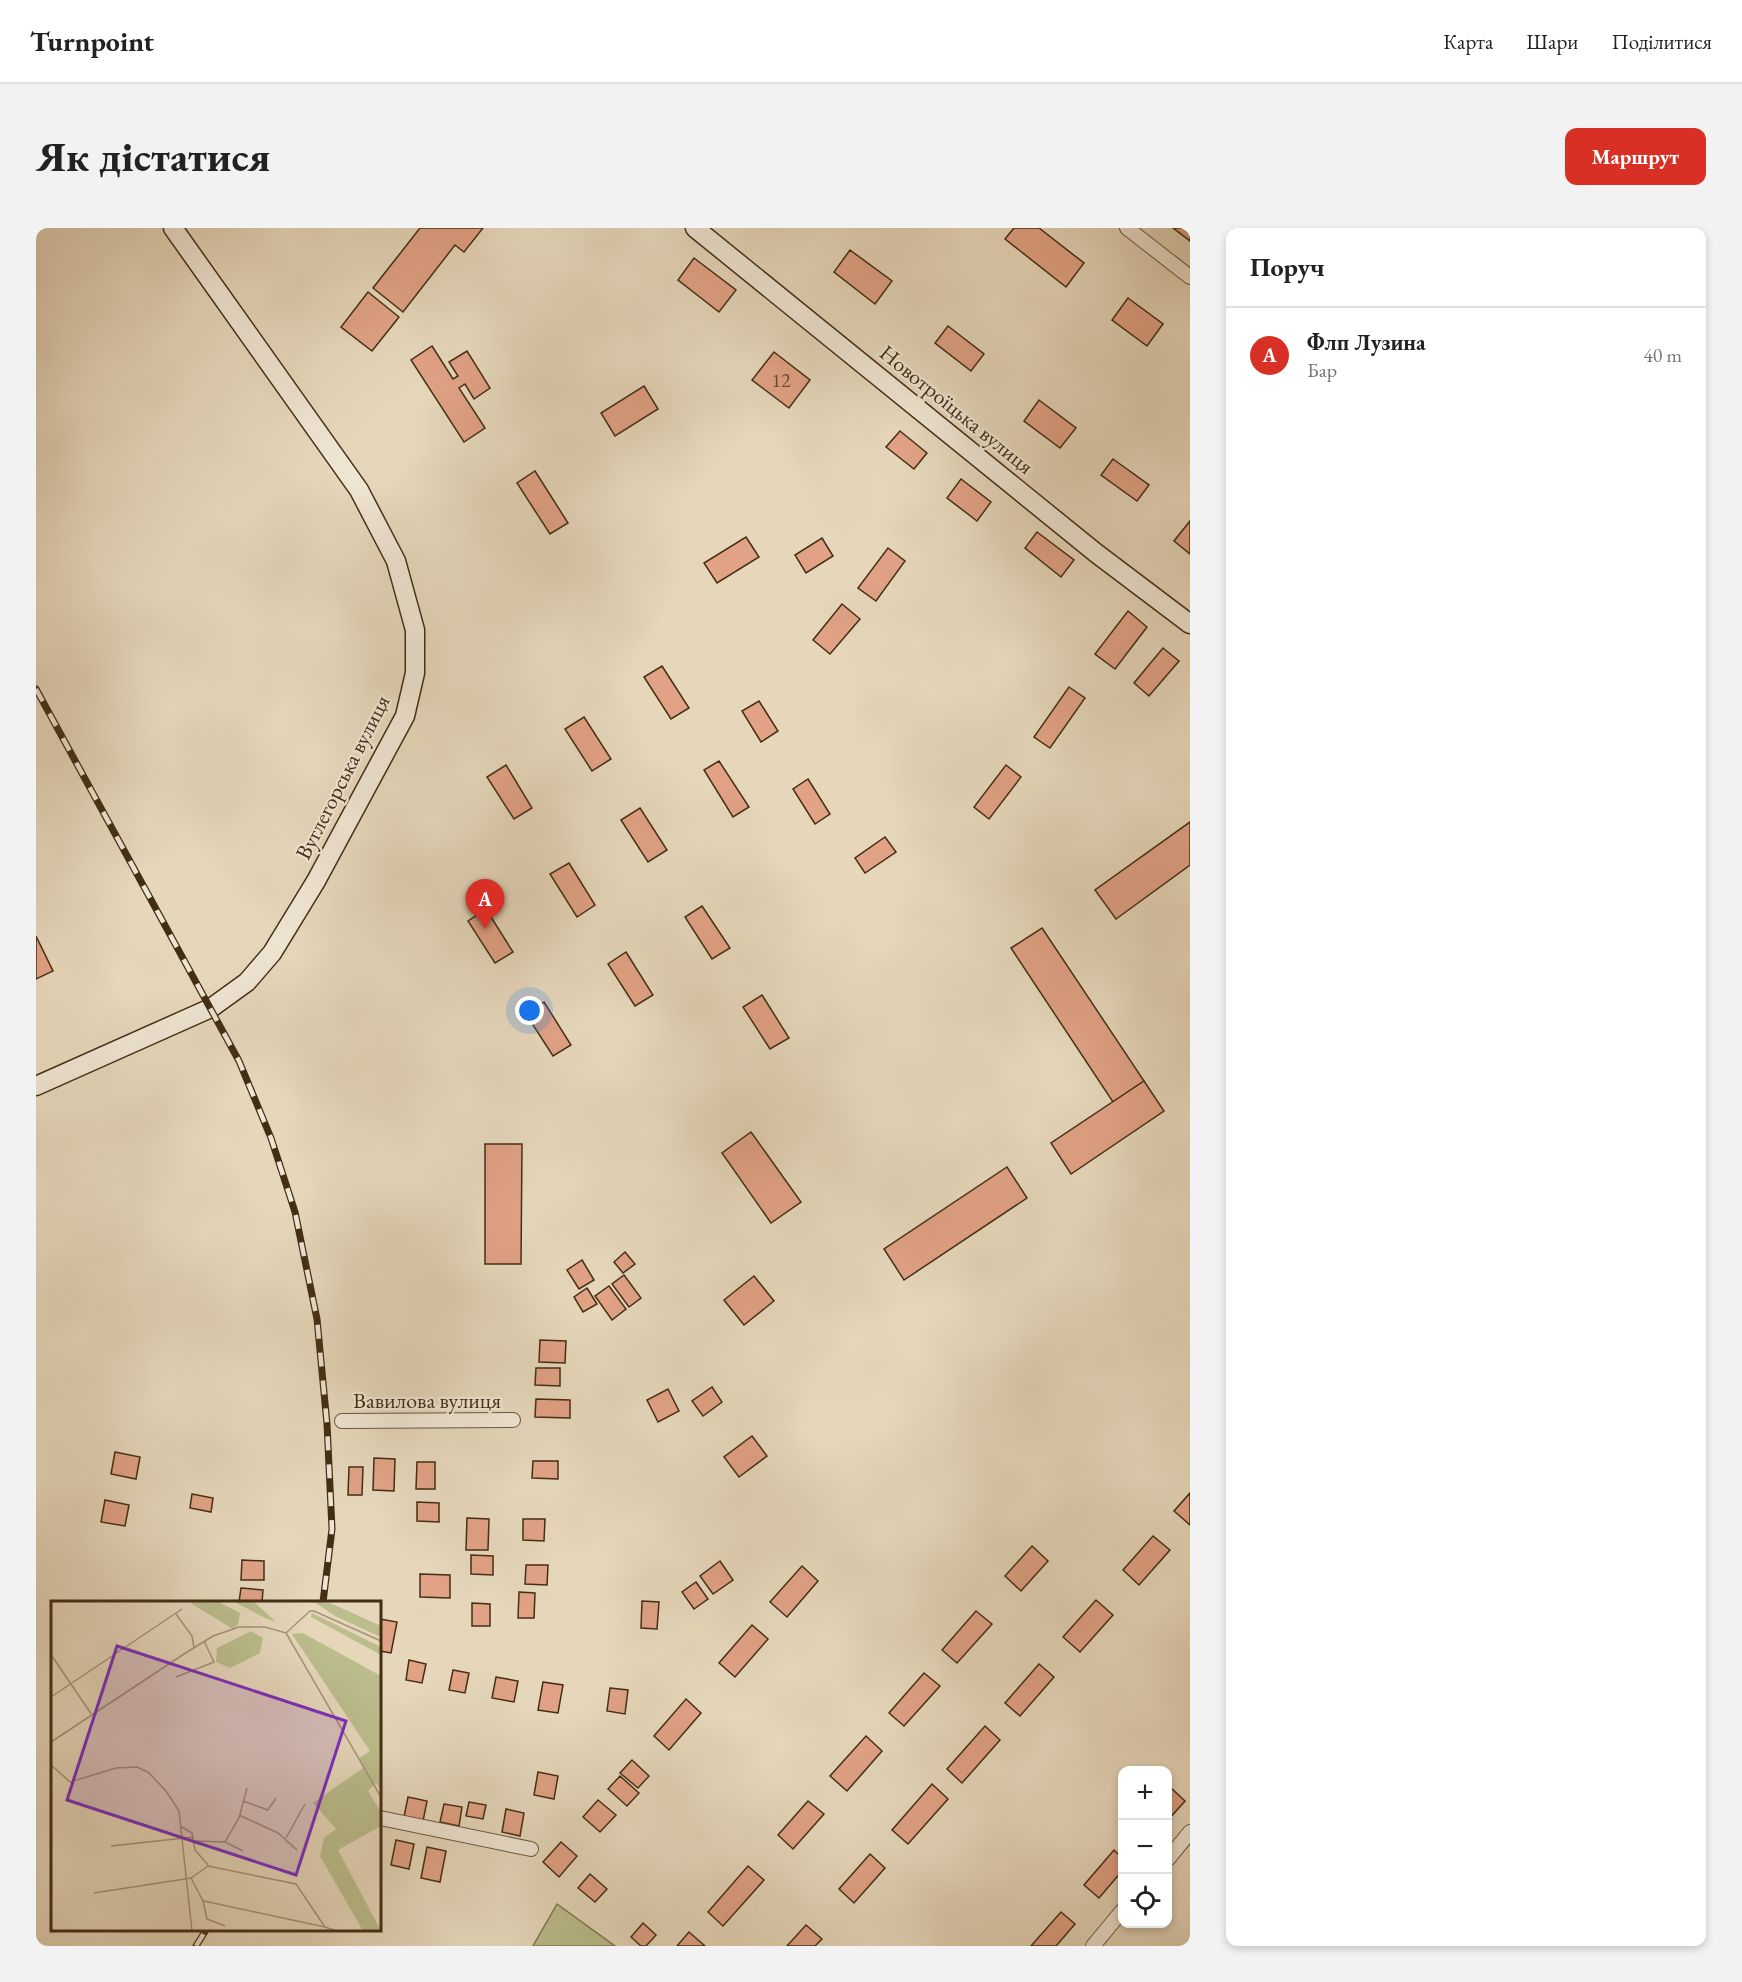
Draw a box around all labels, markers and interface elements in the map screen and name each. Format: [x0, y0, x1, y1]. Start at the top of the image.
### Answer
text: Turnpoint [30, 23, 154, 59]
text: Карта [1443, 28, 1493, 55]
text: Шари [1526, 28, 1578, 55]
text: Поділитися [1611, 28, 1712, 55]
button: Маршрут [1565, 128, 1706, 185]
text: Як дістатися [36, 129, 270, 184]
text: Поруч [1250, 250, 1325, 284]
text: Флп Лузина [1307, 328, 1426, 357]
street label: Новотроїцька вулиця [874, 338, 1040, 481]
text: A [1262, 342, 1277, 368]
text: 40 m [1643, 342, 1682, 368]
text: Бар [1307, 357, 1337, 383]
house number: 12 [771, 367, 791, 393]
street label: Вуглегорська вулиця [288, 690, 397, 865]
pin: A [466, 880, 504, 929]
your location [515, 996, 544, 1025]
street label: Вавилова вулиця [353, 1386, 501, 1415]
inset map [51, 1601, 381, 1931]
map controls [1118, 1766, 1172, 1928]
button: + [1118, 1766, 1172, 1820]
button: − [1118, 1820, 1172, 1874]
button: locate [1118, 1874, 1172, 1928]

